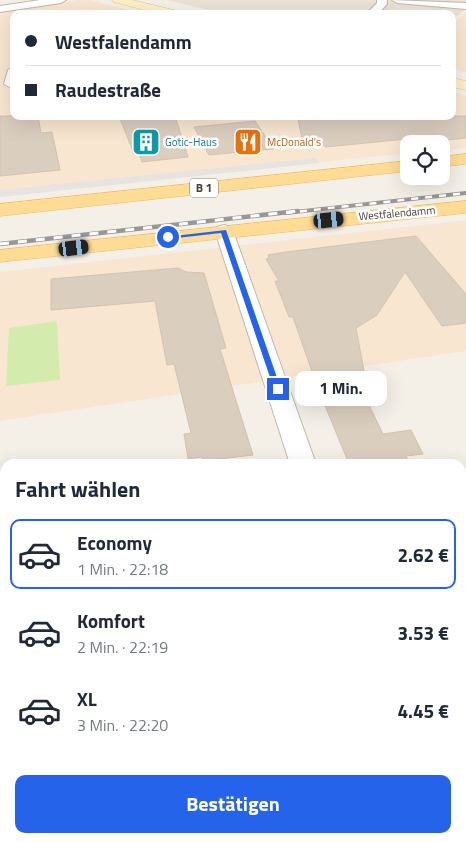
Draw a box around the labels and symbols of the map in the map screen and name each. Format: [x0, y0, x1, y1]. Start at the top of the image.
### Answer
building icon: Gotic-Haus [131, 127, 161, 157]
restaurant icon: McDonald's [233, 127, 263, 157]
place label: Gotic-Haus [165, 134, 217, 150]
place label: McDonald's [267, 134, 321, 150]
road number: B 1 [190, 178, 218, 198]
street label: Westfalendamm [358, 202, 436, 224]
car [313, 211, 344, 229]
route start [157, 226, 179, 248]
car [58, 239, 89, 257]
callout: 1 Min. [296, 372, 388, 406]
route end [267, 378, 289, 400]

